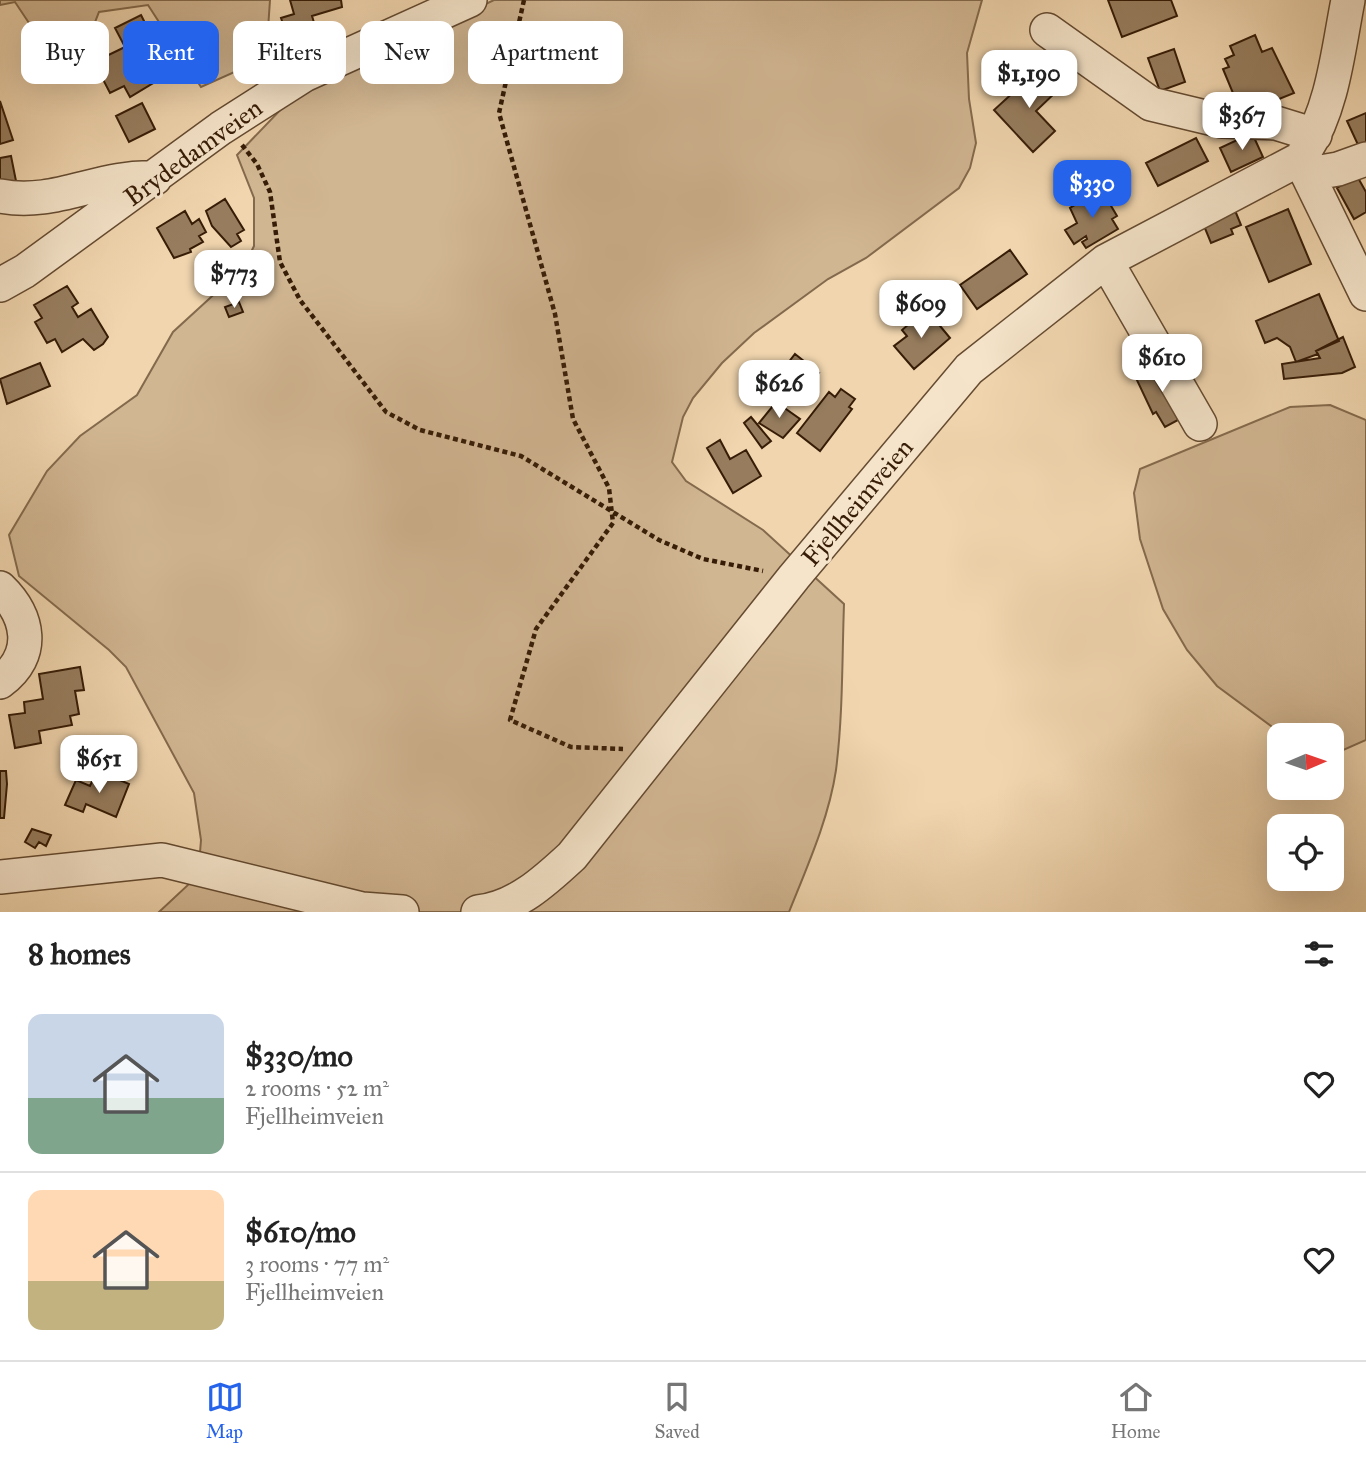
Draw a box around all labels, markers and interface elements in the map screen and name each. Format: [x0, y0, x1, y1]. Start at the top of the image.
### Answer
chip: Buy [21, 21, 109, 84]
chip: Rent [123, 21, 219, 84]
chip: Filters [233, 21, 346, 84]
chip: New [360, 21, 454, 84]
chip: Apartment [468, 21, 623, 84]
pin: $1,190 [972, 50, 1086, 110]
text: $1,190 [997, 59, 1061, 87]
street label: Brydedamveien [118, 91, 268, 213]
pin: $367 [1201, 92, 1283, 152]
text: $367 [1218, 101, 1266, 129]
pin: $330 [1051, 160, 1133, 220]
text: $330 [1069, 169, 1115, 197]
pin: $773 [193, 250, 275, 310]
text: $773 [210, 259, 258, 287]
pin: $609 [880, 280, 962, 340]
text: $609 [895, 289, 947, 317]
pin: $610 [1121, 334, 1203, 394]
text: $610 [1138, 343, 1186, 371]
pin: $626 [738, 360, 820, 420]
text: $626 [755, 369, 803, 397]
street label: Fjellheimveien [794, 432, 920, 572]
north arrow [1267, 723, 1344, 800]
map controls [1267, 723, 1344, 891]
pin: $651 [58, 736, 140, 795]
text: $651 [76, 744, 122, 772]
button: locate [1267, 814, 1344, 891]
icon: filters [1300, 935, 1338, 973]
text: 8 homes [28, 936, 131, 972]
text: $330/mo [245, 1038, 353, 1074]
icon: home [84, 1042, 168, 1126]
icon: heart [1300, 1065, 1338, 1103]
text: 2 rooms · 52 m² [245, 1074, 389, 1102]
text: Fjellheimveien [245, 1102, 384, 1130]
text: $610/mo [245, 1214, 356, 1250]
icon: home [84, 1218, 168, 1302]
icon: heart [1300, 1241, 1338, 1279]
text: 3 rooms · 77 m² [245, 1250, 389, 1278]
text: Fjellheimveien [245, 1278, 384, 1306]
tab: Map [206, 1378, 244, 1443]
tab: Saved [655, 1378, 700, 1443]
tab: Home [1111, 1378, 1160, 1443]

